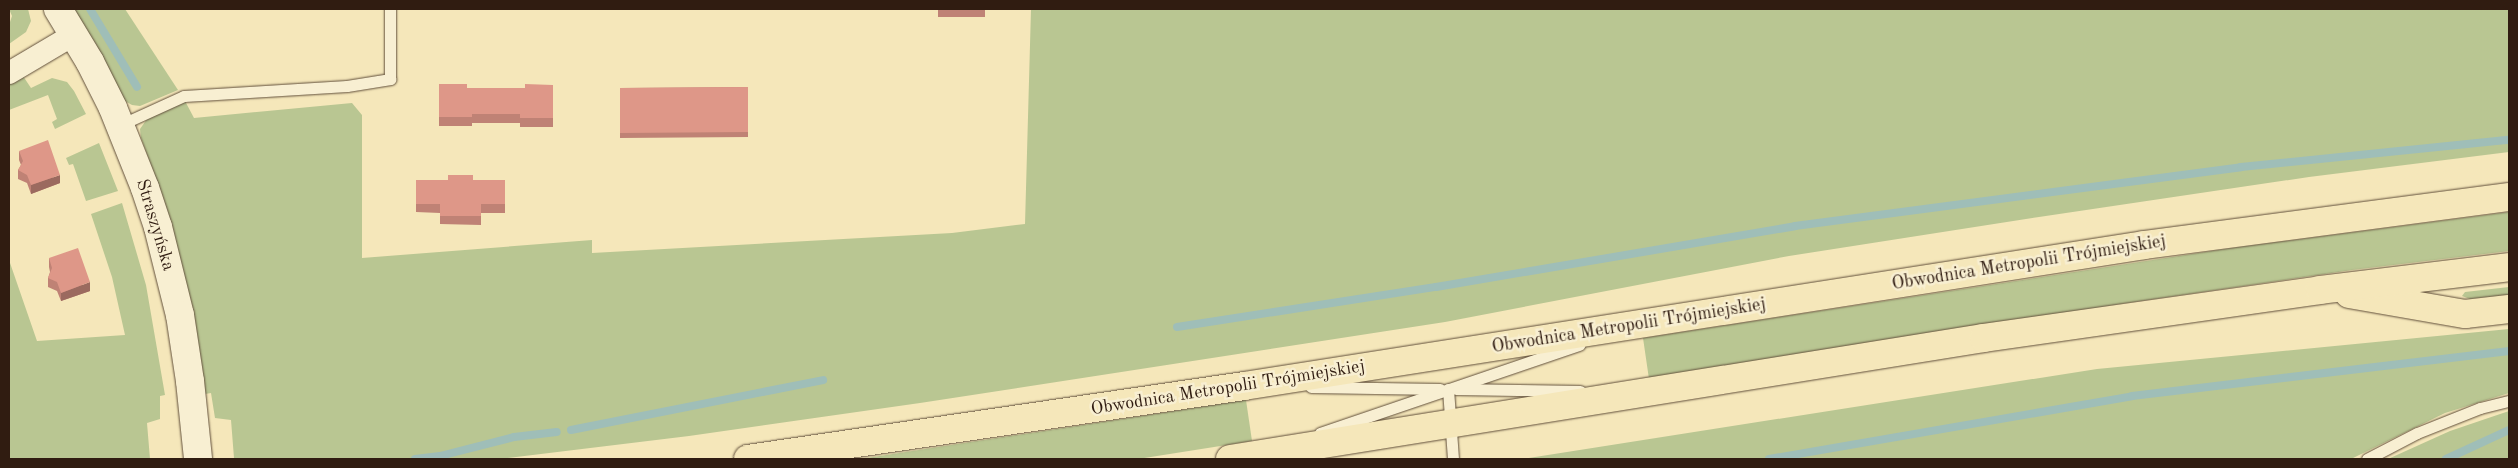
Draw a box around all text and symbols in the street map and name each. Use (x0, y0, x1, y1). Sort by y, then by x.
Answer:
street label: Straszyńska (131, 177, 179, 273)
street label: Obwodnica Metropolii Trójmiejskiej (1890, 231, 2168, 295)
street label: Obwodnica Metropolii Trójmiejskiej (1490, 294, 1768, 358)
street label: Obwodnica Metropolii Trójmiejskiej (1089, 356, 1367, 420)

